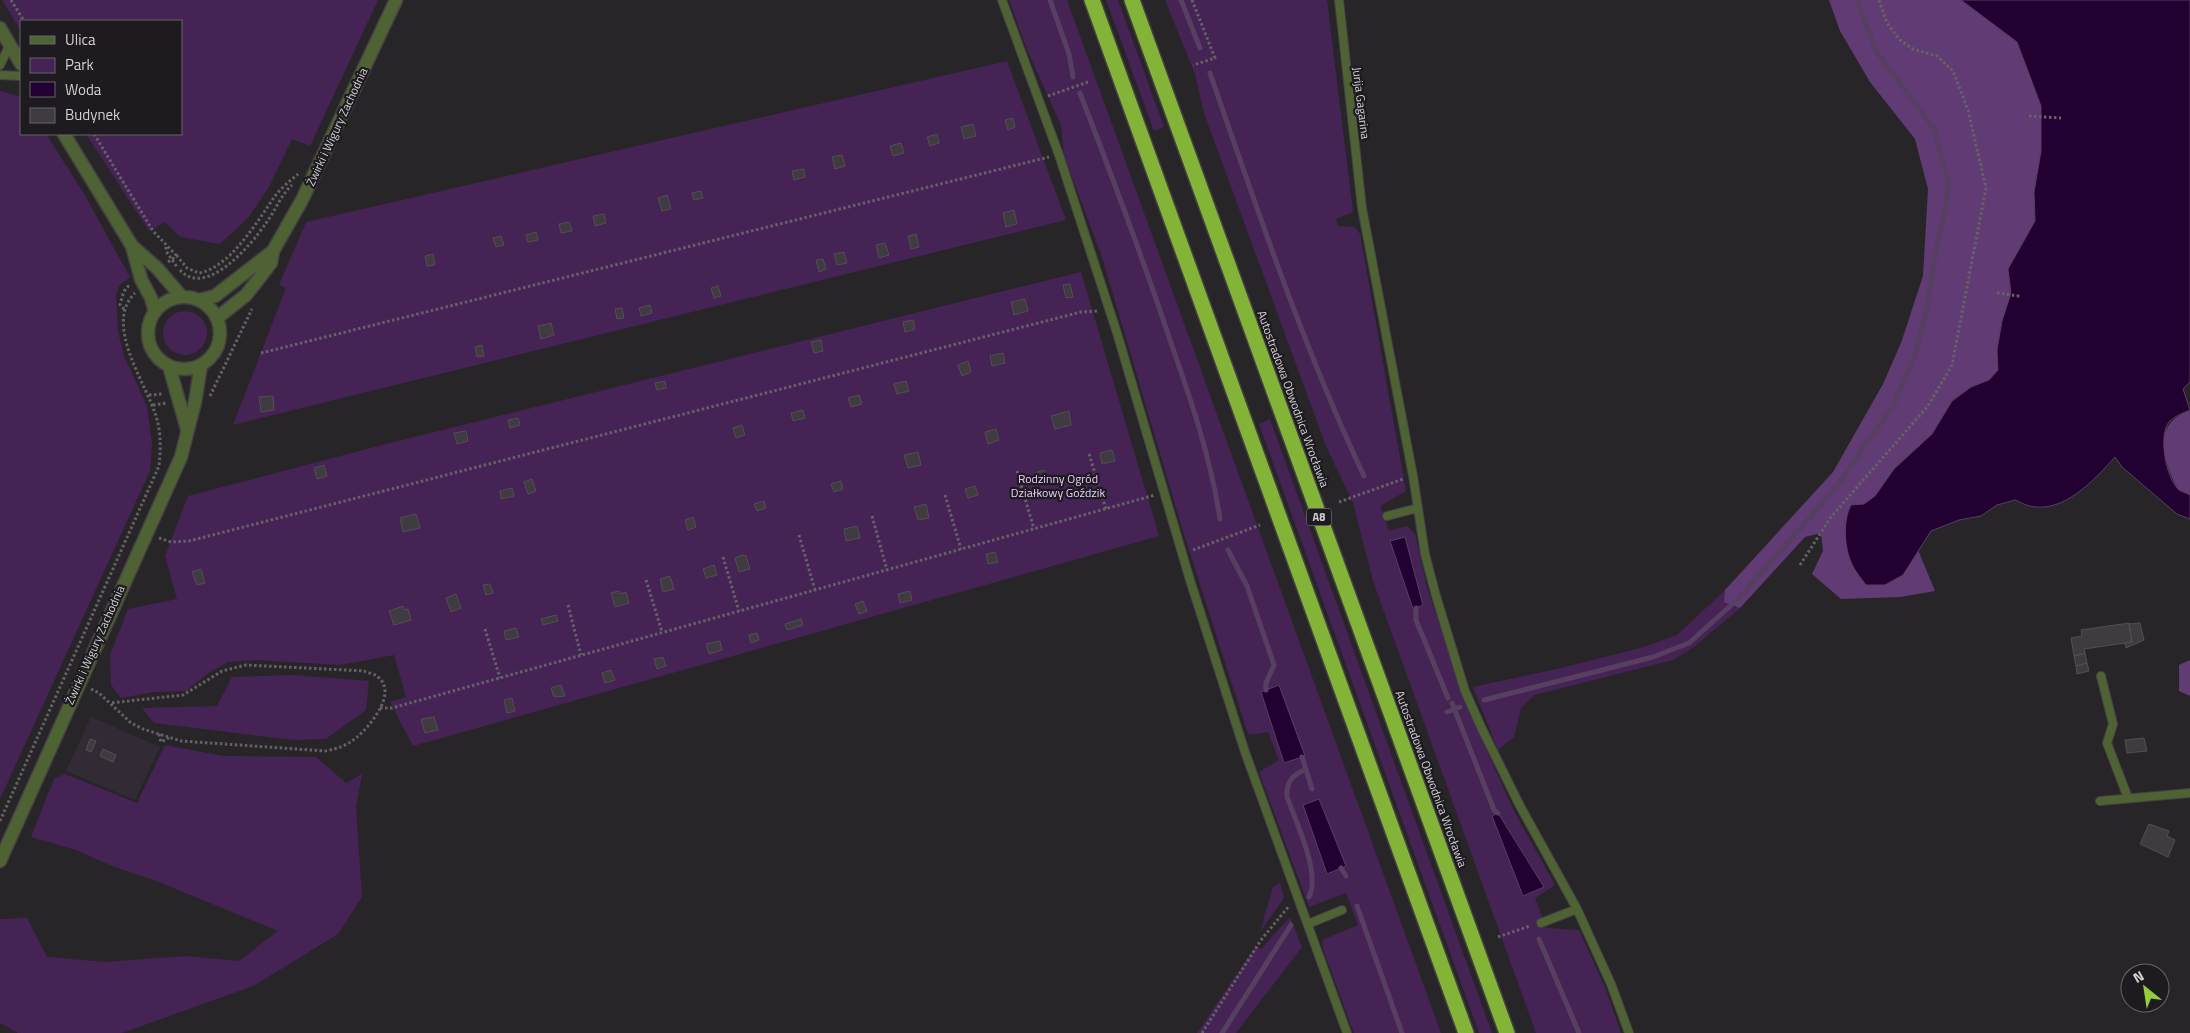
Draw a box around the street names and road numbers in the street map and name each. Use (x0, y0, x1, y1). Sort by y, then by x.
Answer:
street label: Żwirki i Wigury Zachodnia (301, 64, 372, 189)
street label: Jurija Gagarina (1348, 66, 1375, 140)
street label: Autostradowa Obwodnica Wrocławia (1253, 308, 1334, 490)
road number: A8 (1306, 508, 1332, 526)
street label: Żwirki i Wigury Zachodnia (60, 582, 129, 707)
street label: Autostradowa Obwodnica Wrocławia (1391, 688, 1472, 870)

